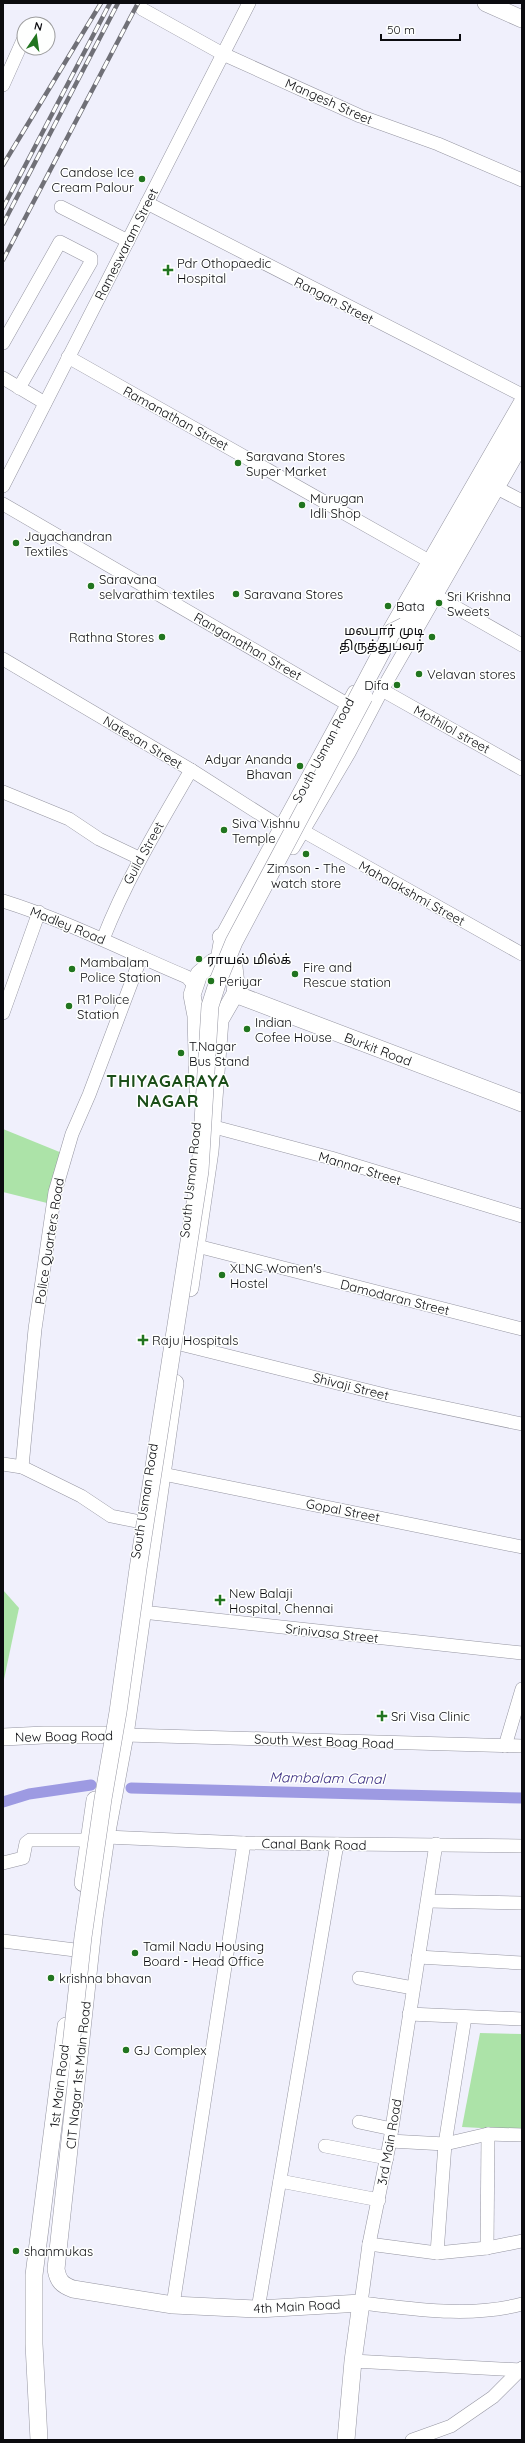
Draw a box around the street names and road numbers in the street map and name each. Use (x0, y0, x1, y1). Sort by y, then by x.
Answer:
street label: Mangesh Street (283, 75, 375, 127)
street label: Rameswaram Street (91, 185, 161, 303)
street label: Rangan Street (292, 273, 376, 327)
street label: Ramanathan Street (121, 382, 231, 454)
street label: Ranganathan Street (191, 609, 305, 683)
street label: South Usman Road (289, 695, 357, 805)
street label: Mothilol street (411, 701, 493, 757)
street label: Natesan Street (100, 712, 186, 772)
street label: Guild Street (119, 819, 167, 887)
street label: Mahalakshmi Street (356, 857, 468, 929)
street label: Madley Road (28, 903, 108, 947)
street label: Burkit Road (342, 1029, 414, 1069)
street label: South Usman Road (176, 1121, 204, 1239)
street label: Mannar Street (317, 1148, 403, 1188)
street label: Police Quarters Road (31, 1177, 67, 1305)
street label: Damodaran Street (339, 1276, 451, 1318)
street label: Shivaji Street (311, 1369, 391, 1403)
street label: South Usman Road (127, 1442, 161, 1560)
street label: Gopal Street (305, 1495, 381, 1525)
street label: Srinivasa Street (285, 1620, 379, 1646)
street label: New Boag Road (15, 1727, 113, 1745)
street label: South West Boag Road (254, 1731, 394, 1751)
street label: Canal Bank Road (261, 1835, 367, 1853)
street label: CIT Nagar 1st Main Road (62, 2000, 94, 2150)
street label: 1st Main Road (46, 2044, 72, 2128)
street label: 3rd Main Road (374, 2097, 404, 2187)
street label: 4th Main Road (253, 2296, 341, 2316)

